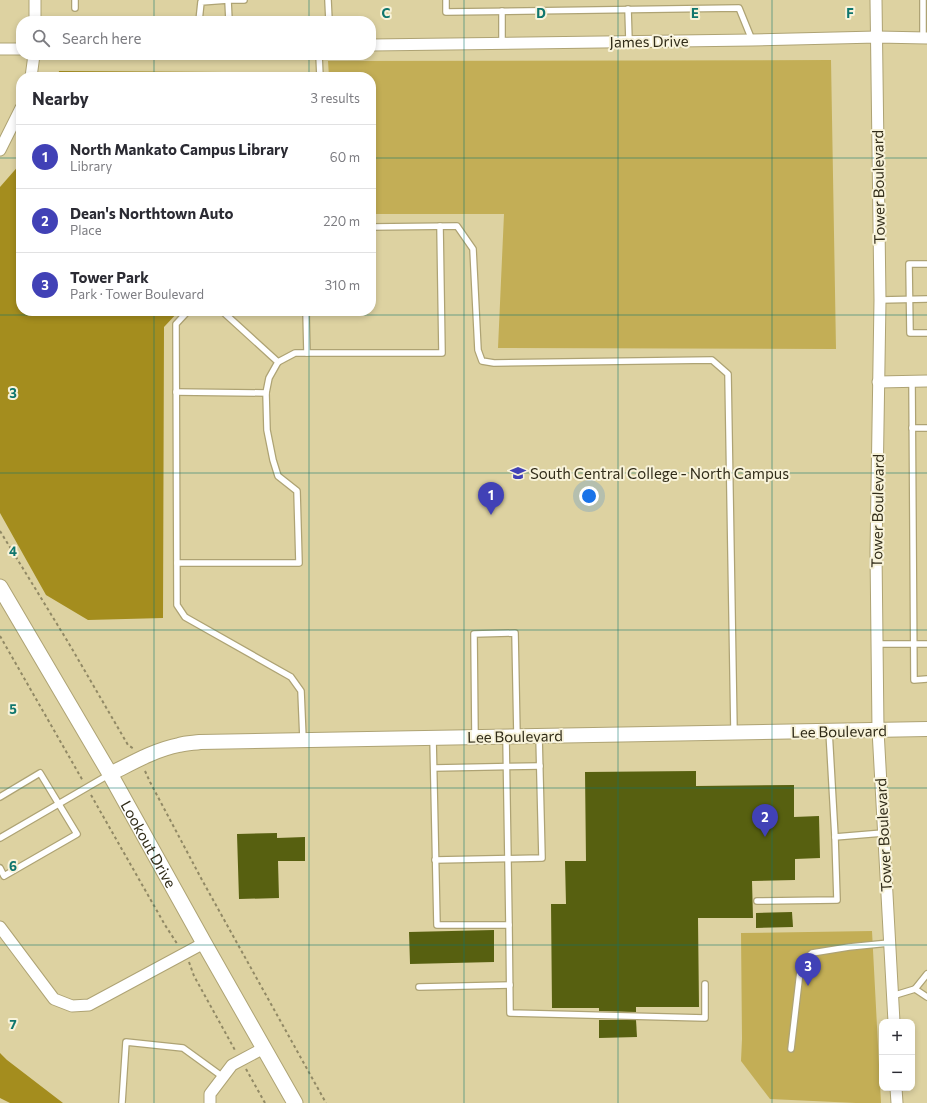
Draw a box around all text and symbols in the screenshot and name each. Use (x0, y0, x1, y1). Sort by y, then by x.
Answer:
text: C (382, 5, 391, 21)
text: D (536, 5, 546, 21)
text: E (691, 5, 699, 21)
text: F (846, 5, 854, 21)
search box (16, 16, 376, 60)
icon: search (30, 27, 52, 49)
text: Search here (62, 29, 141, 47)
street label: James Drive (609, 31, 689, 51)
text: Nearby (32, 88, 89, 109)
text: 3 results (311, 90, 360, 106)
street label: Tower Boulevard (868, 130, 888, 244)
text: North Mankato Campus Library (70, 140, 288, 158)
text: 1 (42, 149, 48, 165)
text: 60 m (330, 149, 360, 165)
text: Library (70, 158, 112, 174)
text: Dean's Northtown Auto (70, 204, 234, 222)
text: 2 (41, 213, 49, 229)
text: 220 m (323, 213, 360, 229)
text: Place (70, 222, 102, 238)
text: Tower Park (70, 268, 149, 286)
text: 3 (41, 277, 49, 293)
text: 310 m (325, 277, 360, 293)
text: Park · Tower Boulevard (70, 286, 204, 302)
text: 3 (9, 385, 17, 401)
street label: Tower Boulevard (867, 454, 887, 568)
school or university icon: South Central College - North Campus (509, 464, 527, 482)
place label: South Central College - North Campus (530, 464, 789, 482)
pin: 1 (478, 482, 504, 515)
your location (579, 486, 599, 506)
text: 4 (9, 543, 17, 559)
text: 5 (9, 701, 17, 717)
street label: Lee Boulevard (791, 721, 887, 741)
street label: Lee Boulevard (467, 726, 563, 746)
street label: Tower Boulevard (871, 778, 895, 892)
street label: Lookout Drive (117, 797, 180, 891)
pin: 2 (752, 804, 778, 837)
text: 6 (9, 858, 17, 874)
pin: 3 (795, 953, 821, 986)
text: 7 (9, 1016, 17, 1032)
map controls (879, 1019, 915, 1091)
button: + (879, 1019, 915, 1055)
button: − (879, 1055, 915, 1091)

